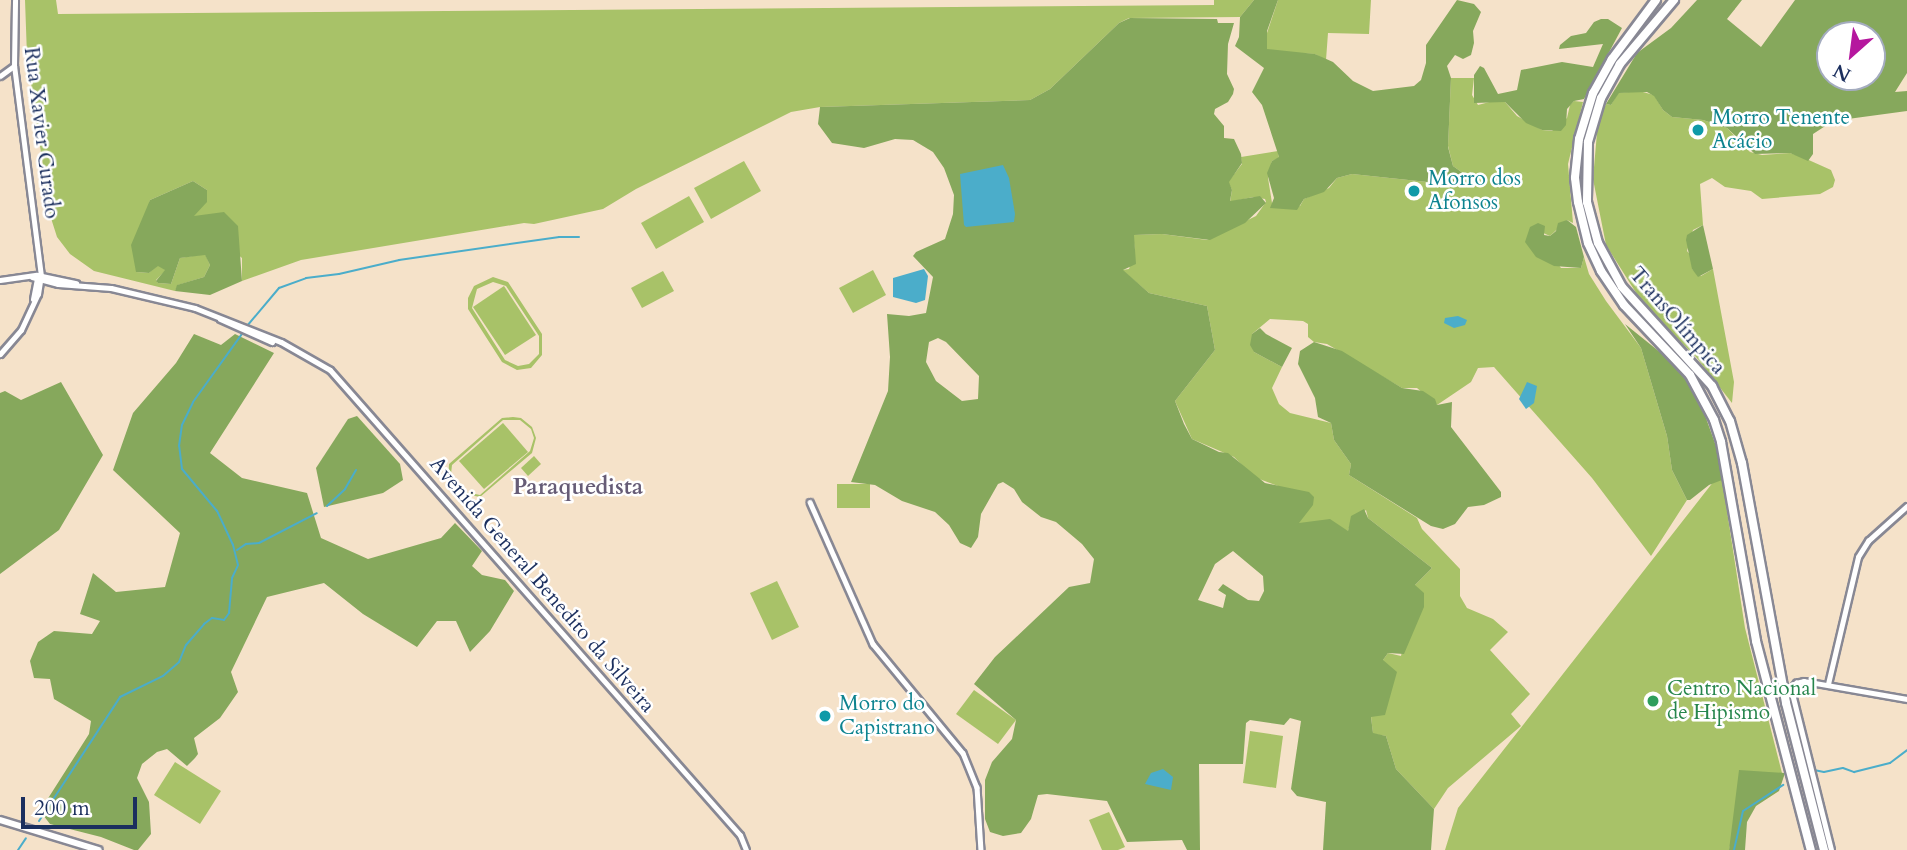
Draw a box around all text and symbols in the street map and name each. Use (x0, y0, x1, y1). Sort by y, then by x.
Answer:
north arrow (1816, 21, 1886, 91)
street label: Rua Xavier Curado (18, 46, 64, 220)
text: N (1829, 57, 1855, 88)
place label: Morro Tenente Acácio (1712, 105, 1850, 155)
marker: Morro Tenente Acácio (1690, 122, 1706, 138)
place label: Morro dos Afonsos (1428, 166, 1521, 216)
marker: Morro dos Afonsos (1406, 183, 1422, 199)
street label: TransOlímpica (1624, 262, 1730, 380)
street label: Avenida General Benedito da Silveira (424, 452, 660, 718)
district label: Paraquedista (513, 473, 643, 501)
place label: Centro Nacional de Hipismo (1667, 676, 1816, 726)
place label: Morro do Capistrano (839, 691, 935, 741)
marker: Centro Nacional de Hipismo (1645, 693, 1661, 709)
marker: Morro do Capistrano (817, 708, 833, 724)
scale bar (24, 784, 140, 828)
text: 200 m (34, 794, 90, 823)

